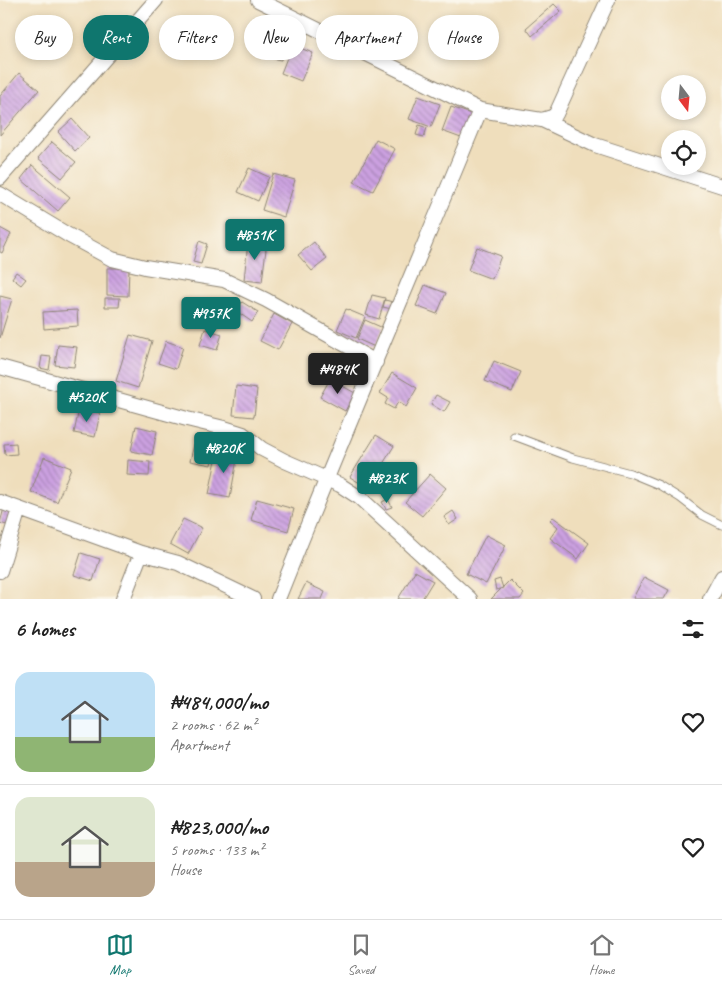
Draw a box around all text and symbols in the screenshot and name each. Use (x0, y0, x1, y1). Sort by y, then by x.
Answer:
chip: Buy (15, 15, 73, 60)
chip: Rent (83, 15, 149, 60)
chip: Filters (159, 15, 234, 60)
chip: New (244, 15, 306, 60)
chip: Apartment (316, 15, 418, 60)
chip: House (428, 15, 499, 60)
north arrow (661, 75, 706, 120)
map controls (661, 75, 706, 175)
button: locate (661, 130, 706, 175)
pin: ₦851K (220, 218, 290, 261)
text: ₦851K (236, 225, 274, 245)
pin: ₦957K (176, 296, 246, 339)
text: ₦957K (192, 303, 230, 323)
pin: ₦484K (303, 352, 373, 395)
text: ₦484K (319, 359, 357, 379)
pin: ₦520K (52, 380, 122, 423)
text: ₦520K (68, 387, 106, 407)
pin: ₦820K (189, 432, 259, 474)
text: ₦820K (205, 438, 243, 458)
pin: ₦823K (352, 462, 422, 504)
text: ₦823K (368, 468, 406, 488)
icon: filters (679, 615, 707, 643)
text: 6 homes (15, 616, 75, 642)
text: ₦484,000/mo (170, 689, 268, 715)
icon: home (55, 692, 115, 752)
icon: heart (679, 708, 707, 736)
text: 2 rooms · 62 m² (170, 715, 256, 735)
text: Apartment (170, 735, 229, 755)
text: ₦823,000/mo (170, 814, 268, 840)
icon: home (55, 817, 115, 877)
icon: heart (679, 833, 707, 861)
text: 5 rooms · 133 m² (170, 840, 264, 860)
text: House (170, 860, 201, 880)
tab: Map (106, 931, 134, 978)
tab: Saved (347, 931, 375, 978)
tab: Home (588, 931, 616, 978)

